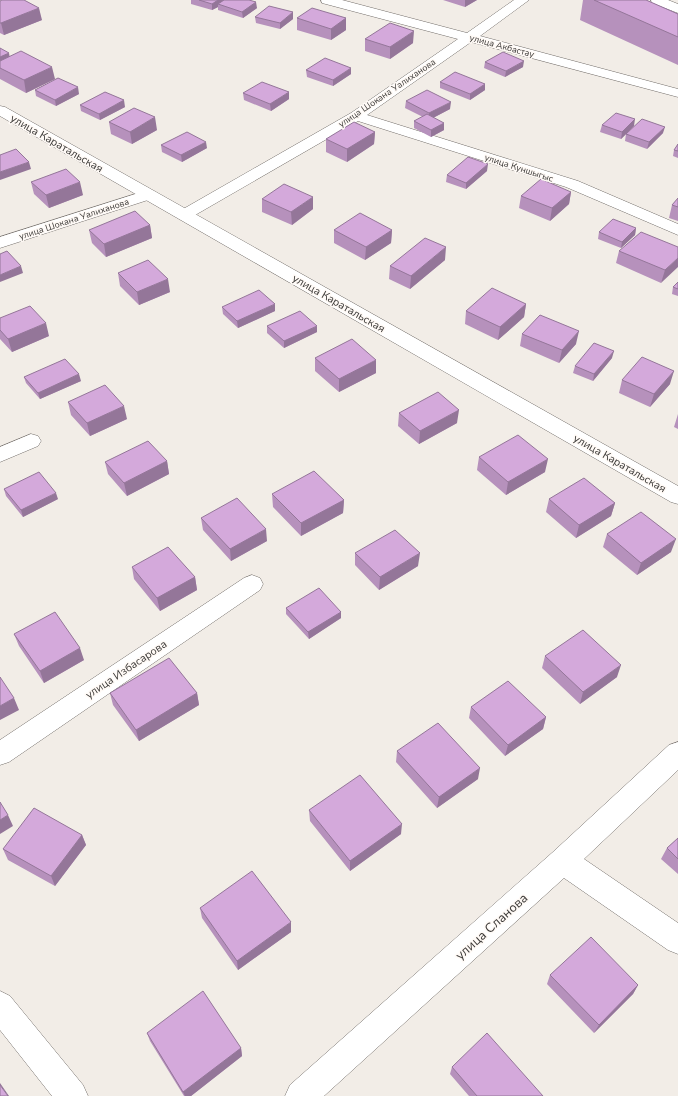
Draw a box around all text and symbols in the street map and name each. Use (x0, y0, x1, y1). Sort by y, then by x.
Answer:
street label: улица Акбастау (468, 32, 536, 60)
street label: улица Шокана Уалиханова (336, 56, 438, 130)
street label: улица Каратальская (8, 111, 106, 176)
street label: улица Куншыгыс (483, 151, 556, 185)
street label: улица Шокана Уалиханова (18, 196, 131, 242)
street label: улица Каратальская (290, 271, 388, 336)
street label: улица Каратальская (571, 431, 669, 496)
street label: улица Избасарова (83, 637, 170, 702)
street label: улица Сланова (451, 889, 532, 964)

